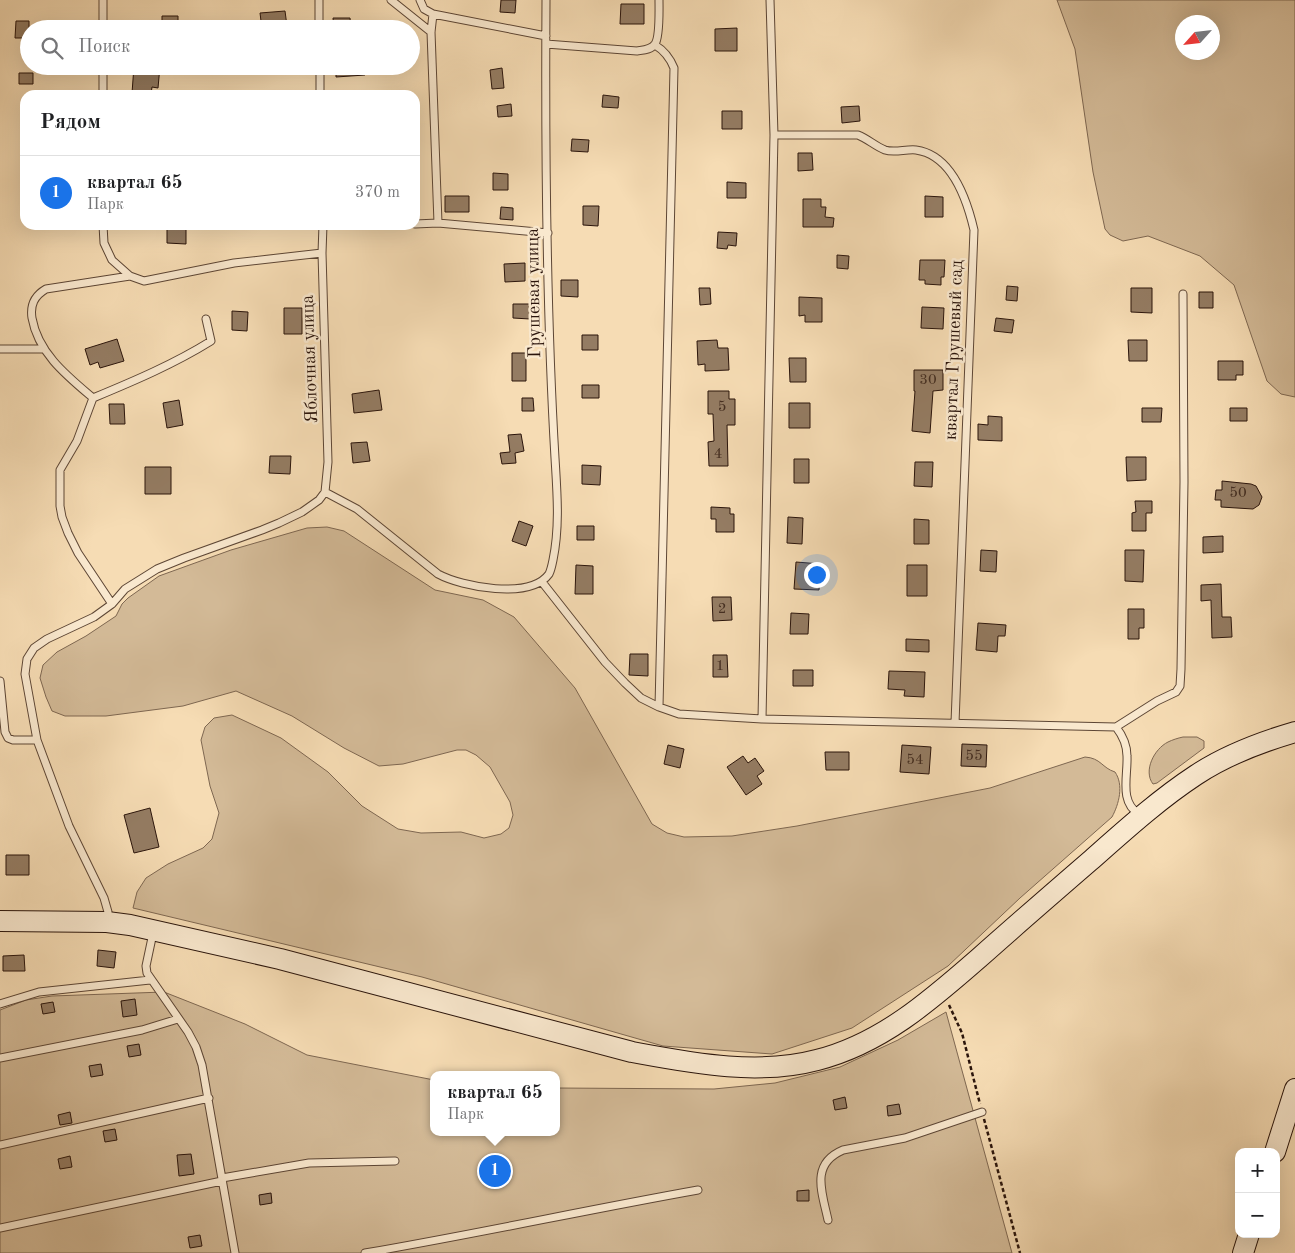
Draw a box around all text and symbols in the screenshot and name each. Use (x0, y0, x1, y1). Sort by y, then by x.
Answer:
north arrow (1175, 15, 1220, 60)
search box (20, 20, 420, 75)
icon: search (38, 34, 66, 62)
text: Поиск (78, 38, 130, 57)
text: Рядом (40, 112, 101, 133)
text: квартал 65 (87, 174, 183, 193)
text: 1 (51, 185, 61, 201)
text: 370 m (355, 185, 400, 201)
text: Парк (87, 197, 124, 213)
street label: Грушевая улица (524, 228, 544, 358)
street label: квартал Грушевый сад (942, 259, 966, 440)
street label: Яблочная улица (299, 294, 321, 424)
house number: 30 (919, 373, 937, 388)
house number: 5 (718, 400, 726, 415)
house number: 4 (714, 447, 722, 462)
house number: 50 (1229, 486, 1247, 501)
your location (804, 562, 830, 588)
house number: 2 (718, 602, 726, 617)
house number: 1 (716, 659, 724, 674)
house number: 55 (965, 749, 983, 764)
house number: 54 (906, 753, 924, 768)
popup (430, 1071, 560, 1136)
text: квартал 65 (447, 1084, 543, 1103)
text: Парк (447, 1107, 484, 1123)
map controls (1235, 1148, 1280, 1238)
button: + (1235, 1148, 1280, 1193)
pin: 1 (479, 1152, 511, 1190)
button: − (1235, 1193, 1280, 1238)

